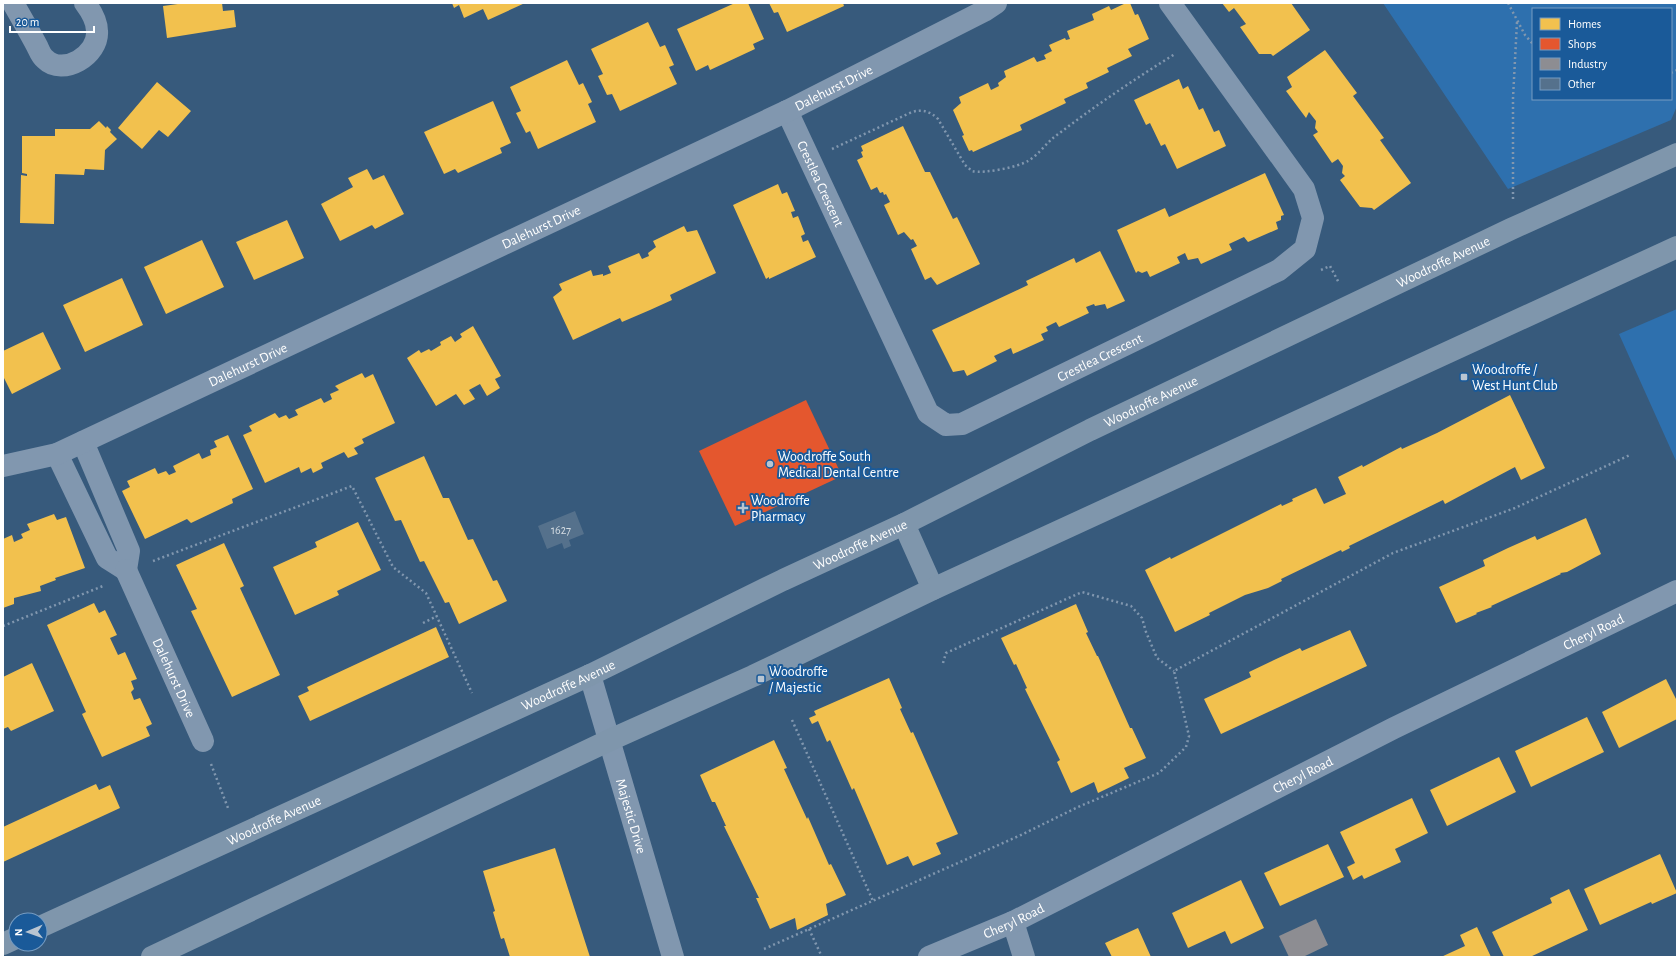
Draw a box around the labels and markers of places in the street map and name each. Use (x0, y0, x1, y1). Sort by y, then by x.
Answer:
place label: Woodroffe / West Hunt Club (1472, 363, 1558, 393)
marker: Woodroffe / West Hunt Club (1459, 372, 1469, 382)
place label: Woodroffe South Medical Dental Centre (778, 450, 899, 480)
marker: Woodroffe South Medical Dental Centre (765, 459, 775, 469)
place label: Woodroffe Pharmacy (751, 494, 810, 524)
marker: Woodroffe Pharmacy (738, 503, 748, 513)
place label: Woodroffe / Majestic (769, 665, 828, 695)
marker: Woodroffe / Majestic (756, 674, 766, 684)

